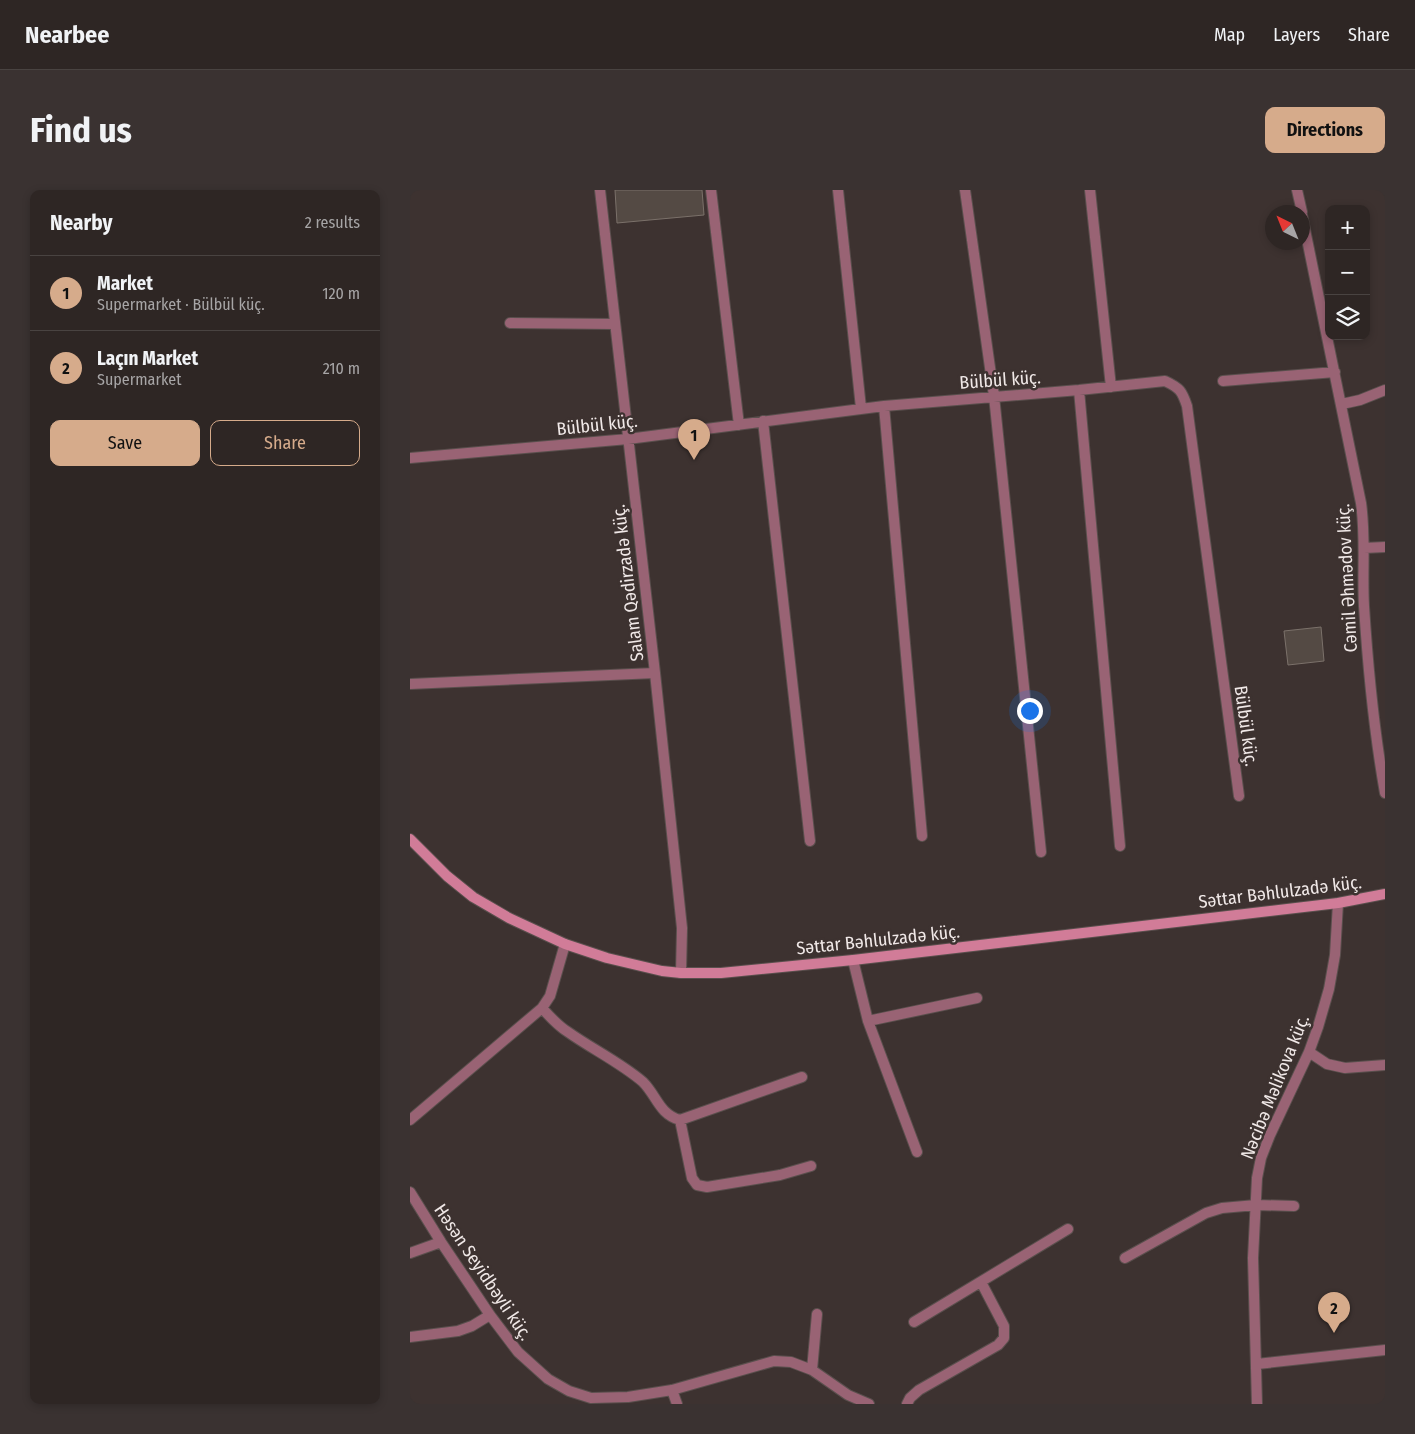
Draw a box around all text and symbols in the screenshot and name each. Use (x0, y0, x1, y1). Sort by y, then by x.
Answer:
text: Nearbee (25, 21, 109, 49)
text: Map (1214, 24, 1245, 46)
text: Layers (1273, 24, 1320, 46)
text: Share (1348, 24, 1390, 46)
button: Directions (1265, 107, 1385, 153)
text: Find us (30, 109, 132, 151)
north arrow (1265, 205, 1310, 250)
map controls (1325, 205, 1370, 340)
button: + (1325, 205, 1370, 250)
text: Nearby (50, 210, 112, 236)
text: 2 results (305, 213, 360, 232)
button: − (1325, 250, 1370, 295)
text: Market (97, 272, 153, 295)
text: 1 (63, 284, 69, 303)
text: 120 m (322, 284, 360, 303)
text: Supermarket · Bülbül küç. (97, 295, 265, 314)
button: layers (1325, 295, 1370, 340)
text: Laçın Market (97, 347, 198, 370)
text: 2 (62, 359, 70, 378)
text: 210 m (323, 359, 360, 378)
street label: Bülbül küç. (959, 366, 1042, 394)
text: Supermarket (97, 370, 181, 389)
street label: Bülbül küç. (555, 410, 639, 440)
pin: 1 (678, 419, 710, 460)
button: Save (50, 420, 200, 466)
button: Share (210, 420, 360, 466)
street label: Salam Qədirzadə küç. (607, 503, 649, 663)
street label: Cəmil Əhmədov küç. (1332, 503, 1362, 653)
street label: Bülbül küç. (1229, 684, 1263, 768)
your location (1017, 698, 1043, 724)
street label: Səttar Bəhlulzadə küç. (1197, 871, 1363, 913)
street label: Səttar Bəhlulzadə küç. (795, 920, 961, 960)
street label: Nəcibə Məlikova küç. (1236, 1011, 1314, 1162)
street label: Həsən Seyidbəyli küç. (429, 1200, 537, 1344)
pin: 2 (1318, 1292, 1350, 1333)

